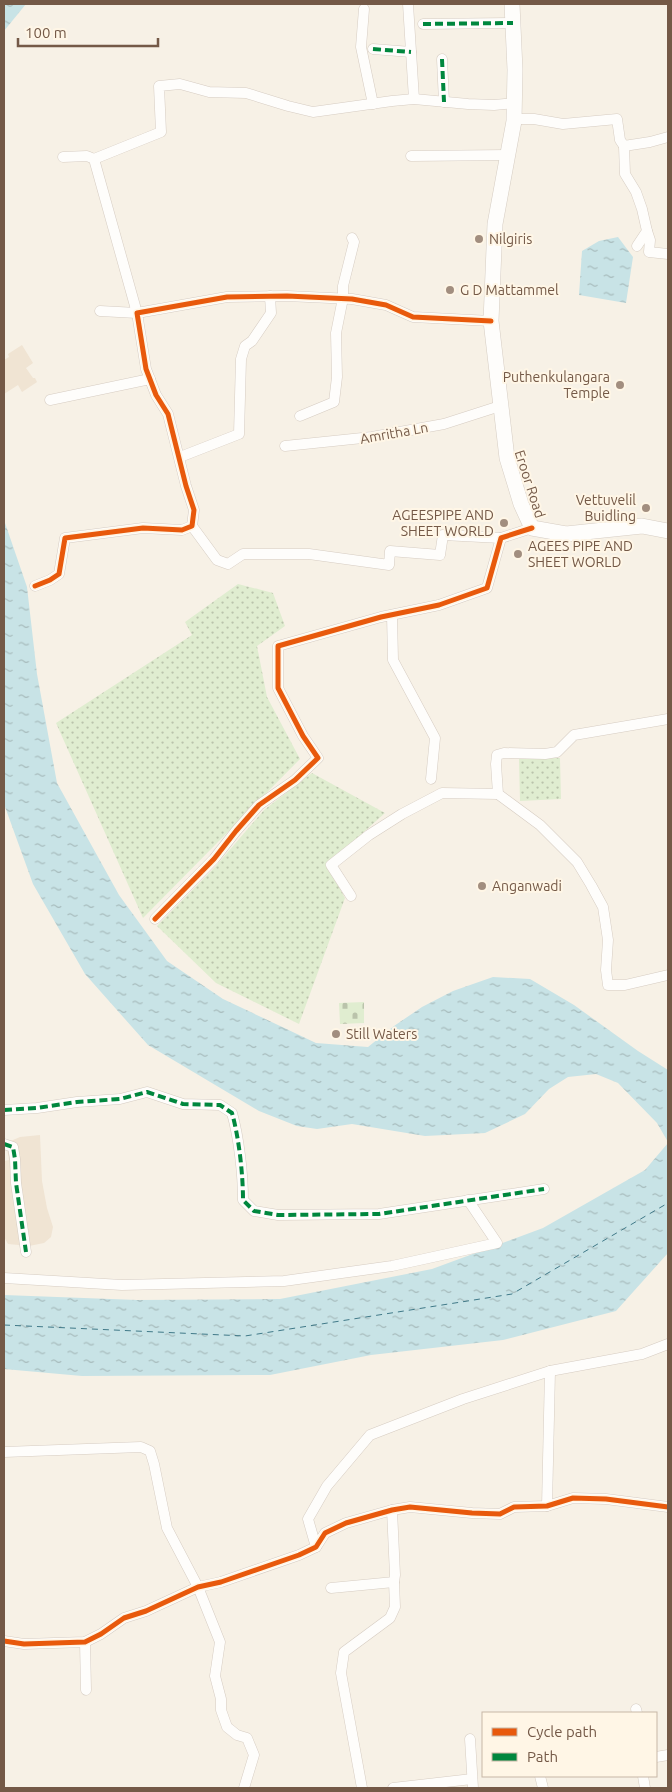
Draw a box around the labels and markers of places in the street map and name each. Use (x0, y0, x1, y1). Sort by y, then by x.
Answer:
place label: Nilgiris (489, 231, 532, 247)
marker: Nilgiris (473, 233, 485, 245)
place label: G D Mattammel (460, 282, 559, 298)
marker: G D Mattammel (444, 284, 456, 296)
place label: Puthenkulangara Temple (503, 369, 610, 401)
marker: Puthenkulangara Temple (614, 379, 626, 391)
place label: Vettuvelil Buidling (576, 492, 636, 524)
marker: Vettuvelil Buidling (640, 502, 652, 514)
place label: AGEESPIPE AND SHEET WORLD (392, 507, 494, 539)
marker: AGEESPIPE AND SHEET WORLD (498, 517, 510, 529)
place label: AGEES PIPE AND SHEET WORLD (528, 538, 633, 570)
marker: AGEES PIPE AND SHEET WORLD (512, 548, 524, 560)
place label: Anganwadi (492, 878, 562, 894)
marker: Anganwadi (476, 880, 488, 892)
place label: Still Waters (346, 1026, 417, 1042)
marker: Still Waters (330, 1028, 342, 1040)

